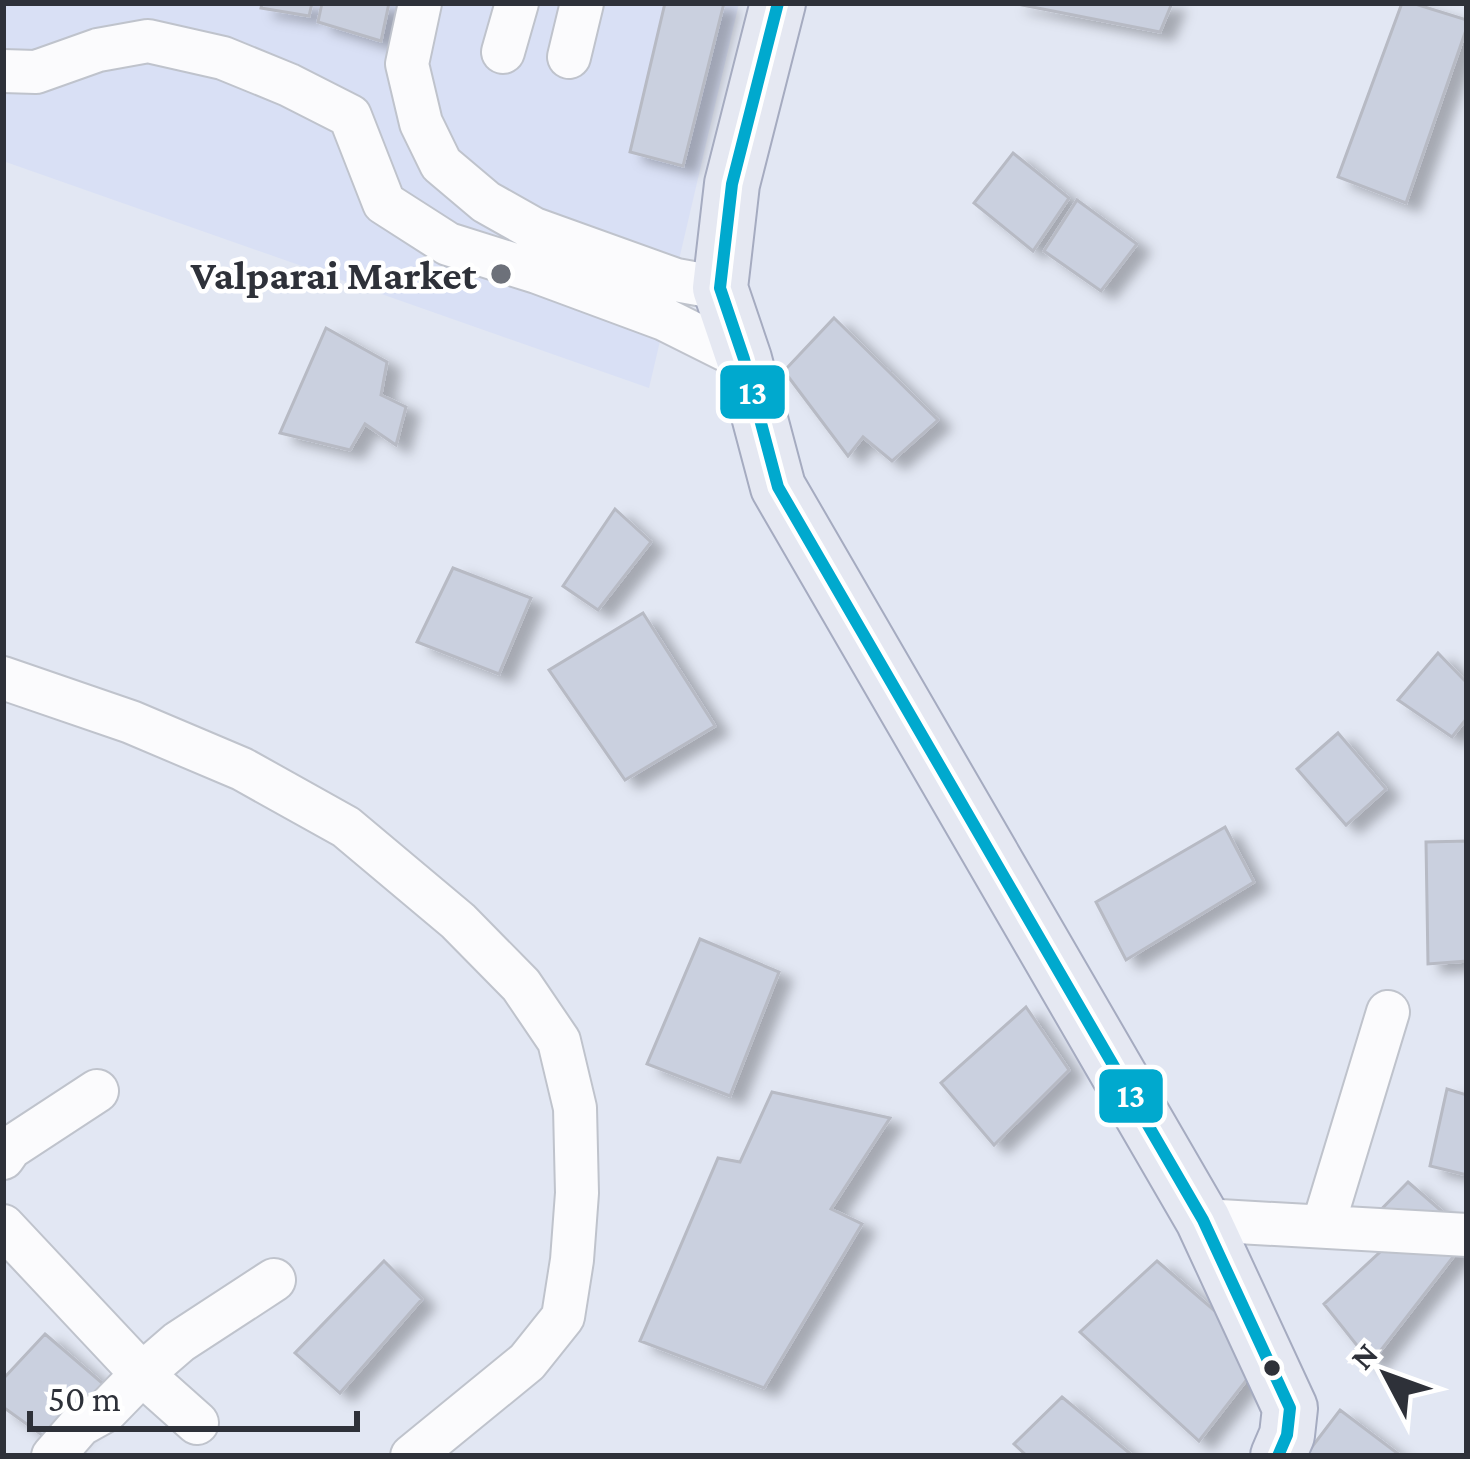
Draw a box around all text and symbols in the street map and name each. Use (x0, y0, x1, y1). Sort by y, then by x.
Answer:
place label: Valparai Market (190, 251, 478, 298)
marker: Valparai Market (488, 261, 514, 287)
line badge: 13 (718, 363, 787, 421)
text: 13 (739, 374, 767, 411)
line badge: 13 (1097, 1067, 1165, 1125)
text: 13 (1117, 1077, 1145, 1114)
north arrow (1326, 1315, 1446, 1435)
text: N (1342, 1335, 1385, 1376)
scale bar (30, 1357, 357, 1431)
unlabelled marker (1261, 1357, 1283, 1379)
text: 50 m (48, 1379, 121, 1419)

